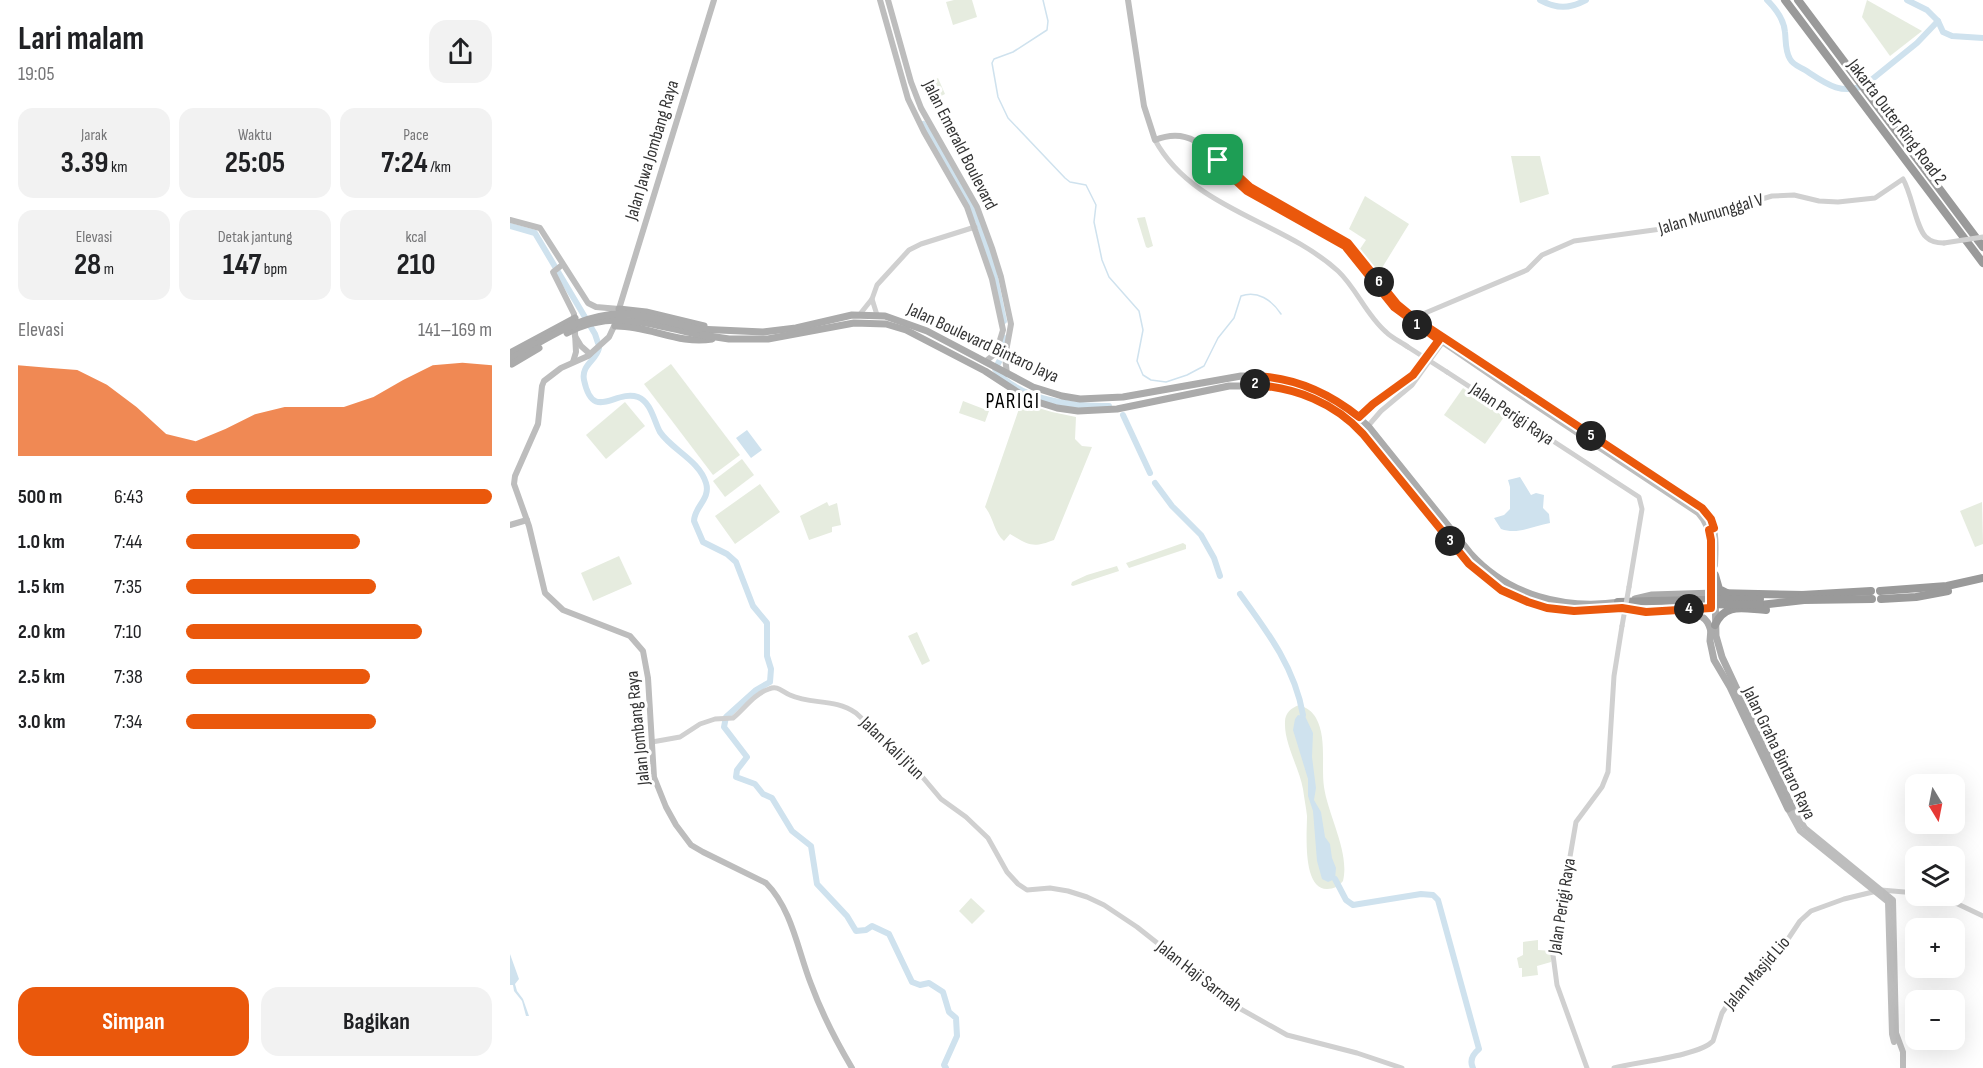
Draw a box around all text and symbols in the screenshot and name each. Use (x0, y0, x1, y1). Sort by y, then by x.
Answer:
text: Lari malam (18, 19, 144, 59)
button: share (429, 20, 492, 83)
street label: Jakarta Outer Ring Road 2 (1842, 54, 1951, 189)
text: 19:05 (18, 62, 55, 86)
street label: Jalan Emerald Boulevard (918, 76, 1002, 213)
street label: Jalan Jawa Jombang Raya (620, 78, 683, 223)
text: Jarak (81, 126, 107, 145)
text: Waktu (238, 126, 272, 145)
text: Pace (403, 126, 429, 145)
pin (1192, 134, 1243, 185)
icon: arrive (1201, 143, 1234, 176)
text: 3.39 (61, 145, 108, 181)
text: 25:05 (225, 145, 285, 181)
text: 7:24 (381, 145, 428, 181)
text: km (108, 158, 127, 177)
text: /km (428, 158, 451, 177)
street label: Jalan Mununggal V (1655, 189, 1766, 239)
text: Elevasi (76, 228, 112, 247)
text: Detak jantung (218, 228, 292, 247)
text: kcal (405, 228, 427, 247)
text: 28 (74, 247, 101, 283)
text: 147 (223, 247, 261, 283)
text: 210 (396, 247, 436, 283)
text: m (101, 260, 114, 279)
text: bpm (261, 260, 287, 279)
pin: 6 (1364, 267, 1394, 297)
text: 6 (1375, 272, 1383, 291)
street label: Jalan Boulevard Bintaro Jaya (903, 298, 1062, 387)
pin: 1 (1402, 310, 1432, 340)
text: 1 (1414, 315, 1420, 334)
text: Elevasi (18, 318, 64, 342)
text: 141–169 m (418, 318, 492, 342)
pin: 2 (1240, 369, 1270, 399)
text: 2 (1251, 374, 1259, 393)
street label: Jalan Perigi Raya (1465, 378, 1558, 450)
district label: PARIGI (985, 389, 1041, 414)
pin: 5 (1576, 421, 1606, 451)
text: 5 (1587, 426, 1595, 445)
text: 500 m (18, 485, 62, 509)
text: 6:43 (114, 485, 143, 509)
pin: 3 (1435, 526, 1465, 556)
text: 1.0 km (18, 530, 65, 554)
text: 7:44 (114, 530, 142, 554)
text: 3 (1446, 531, 1454, 550)
text: 1.5 km (18, 575, 64, 599)
text: 7:35 (114, 575, 142, 599)
pin: 4 (1674, 594, 1704, 624)
text: 4 (1685, 599, 1693, 618)
text: 2.0 km (18, 620, 65, 644)
text: 7:10 (114, 620, 142, 644)
text: 2.5 km (18, 665, 65, 689)
text: 7:38 (114, 665, 143, 689)
street label: Jalan Jombang Raya (622, 670, 655, 787)
street label: Jalan Graha Bintaro Raya (1737, 682, 1820, 823)
text: 3.0 km (18, 710, 65, 734)
text: 7:34 (114, 710, 142, 734)
street label: Jalan Kali Ji'un (855, 711, 929, 784)
north arrow (1905, 774, 1965, 834)
map controls (1905, 774, 1965, 1050)
button: layers (1905, 846, 1965, 906)
street label: Jalan Perigi Raya (1544, 857, 1580, 956)
button: + (1905, 918, 1965, 978)
street label: Jalan Masjid Lio (1719, 932, 1794, 1015)
street label: Jalan Haji Sarmah (1151, 935, 1246, 1016)
button: Simpan (18, 987, 249, 1056)
button: Bagikan (261, 987, 492, 1056)
button: − (1905, 990, 1965, 1050)

